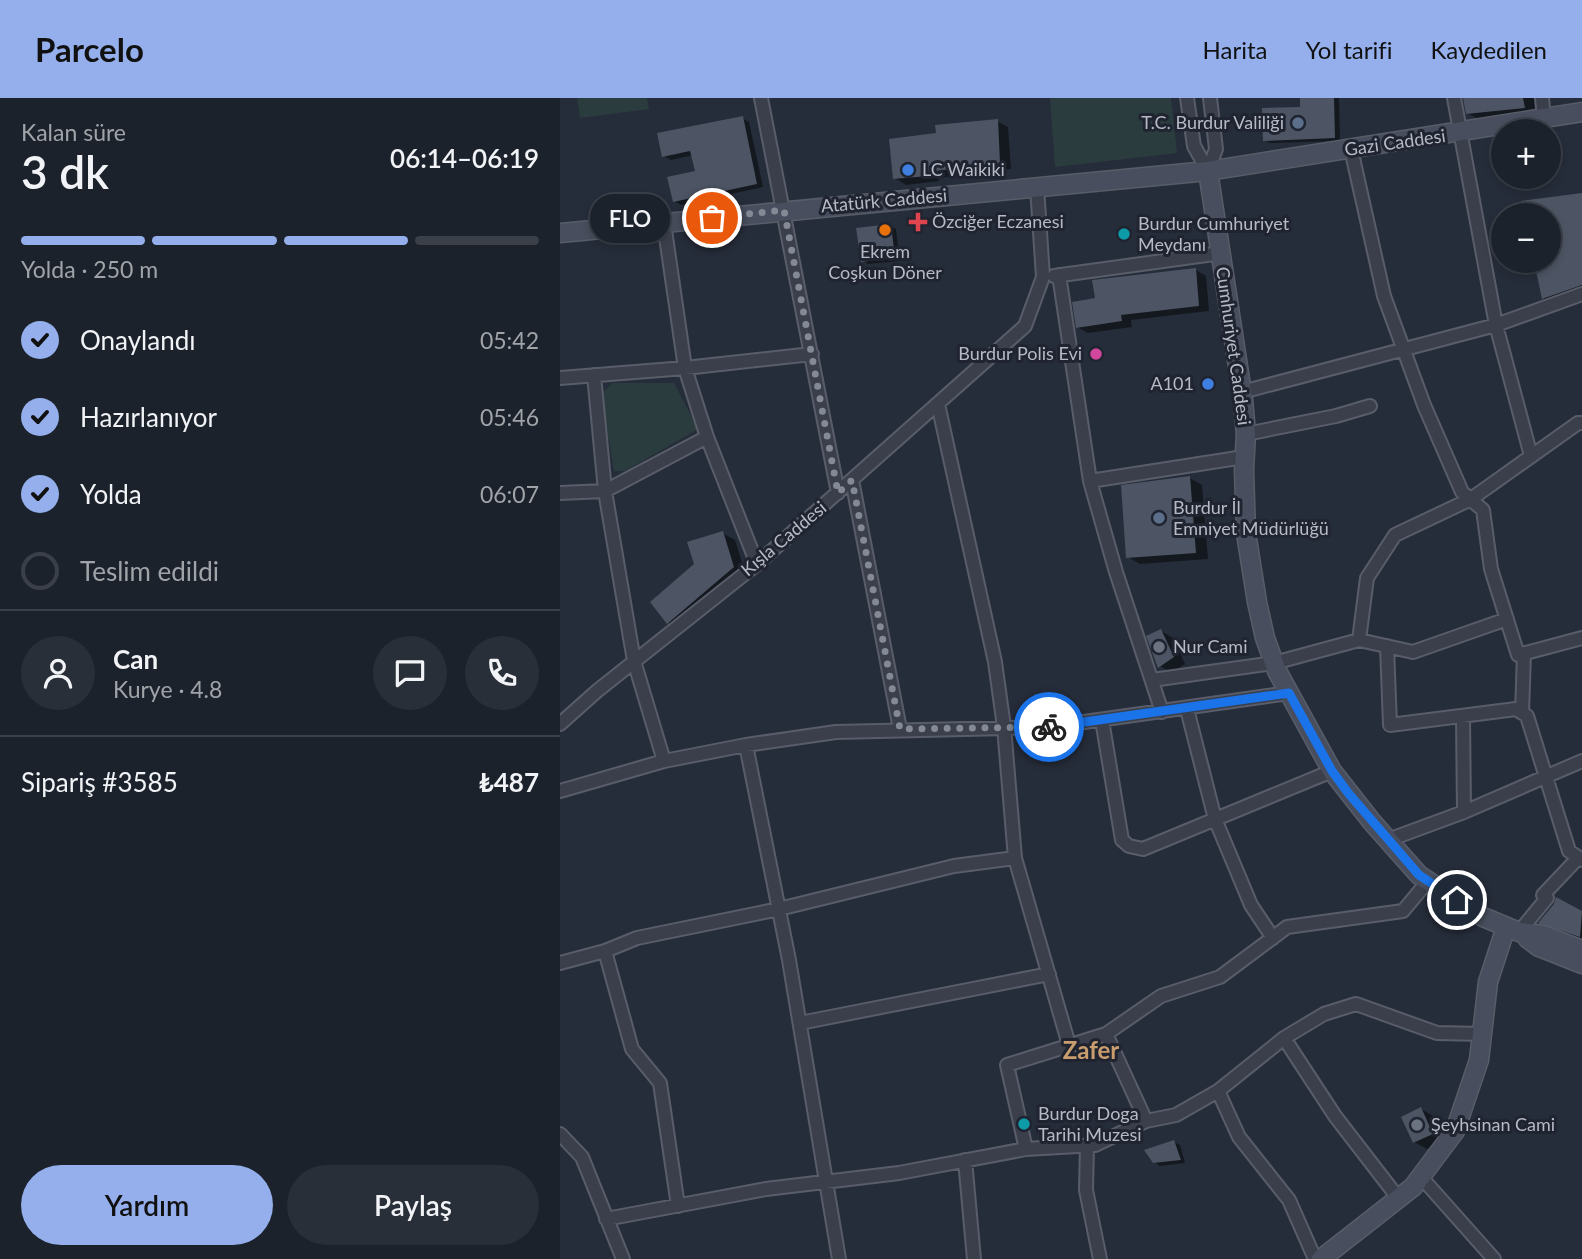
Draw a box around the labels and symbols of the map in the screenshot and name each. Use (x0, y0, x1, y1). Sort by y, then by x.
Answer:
place label: T.C. Burdur Valiliği (1141, 111, 1284, 133)
marker: T.C. Burdur Valiliği (1290, 115, 1306, 131)
street label: Gazi Caddesi (1343, 124, 1447, 160)
place label: LC Waikiki (922, 158, 1005, 180)
marker: LC Waikiki (900, 162, 916, 178)
street label: Atatürk Caddesi (820, 184, 948, 216)
pin (682, 188, 742, 248)
callout: FLO (590, 194, 670, 242)
place label: Özciğer Eczanesi (932, 210, 1064, 232)
place label: Burdur Cumhuriyet Meydanı (1138, 212, 1290, 255)
marker: Özciğer Eczanesi (910, 214, 926, 230)
marker: Ekrem Coşkun Döner (877, 222, 893, 238)
marker: Burdur Cumhuriyet Meydanı (1116, 226, 1132, 242)
place label: Ekrem Coşkun Döner (828, 240, 942, 283)
street label: Cumhuriyet Caddesi (1212, 265, 1256, 427)
place label: Burdur Polis Evi (958, 342, 1082, 364)
marker: Burdur Polis Evi (1088, 346, 1104, 362)
place label: A101 (1150, 372, 1194, 394)
marker: A101 (1200, 376, 1216, 392)
street label: Kışla Caddesi (736, 496, 830, 580)
place label: Burdur İl Emniyet Müdürlüğü (1173, 496, 1329, 539)
marker: Burdur İl Emniyet Müdürlüğü (1151, 510, 1167, 526)
place label: Nur Cami (1173, 635, 1248, 657)
marker: Nur Cami (1151, 639, 1167, 655)
courier (1014, 692, 1084, 762)
pin (1427, 870, 1487, 930)
district label: Zafer (1063, 1035, 1119, 1064)
place label: Burdur Doga Tarihi Muzesi (1038, 1102, 1142, 1145)
place label: Şeyhsinan Cami (1431, 1113, 1555, 1135)
marker: Burdur Doga Tarihi Muzesi (1016, 1116, 1032, 1132)
marker: Şeyhsinan Cami (1409, 1117, 1425, 1133)

